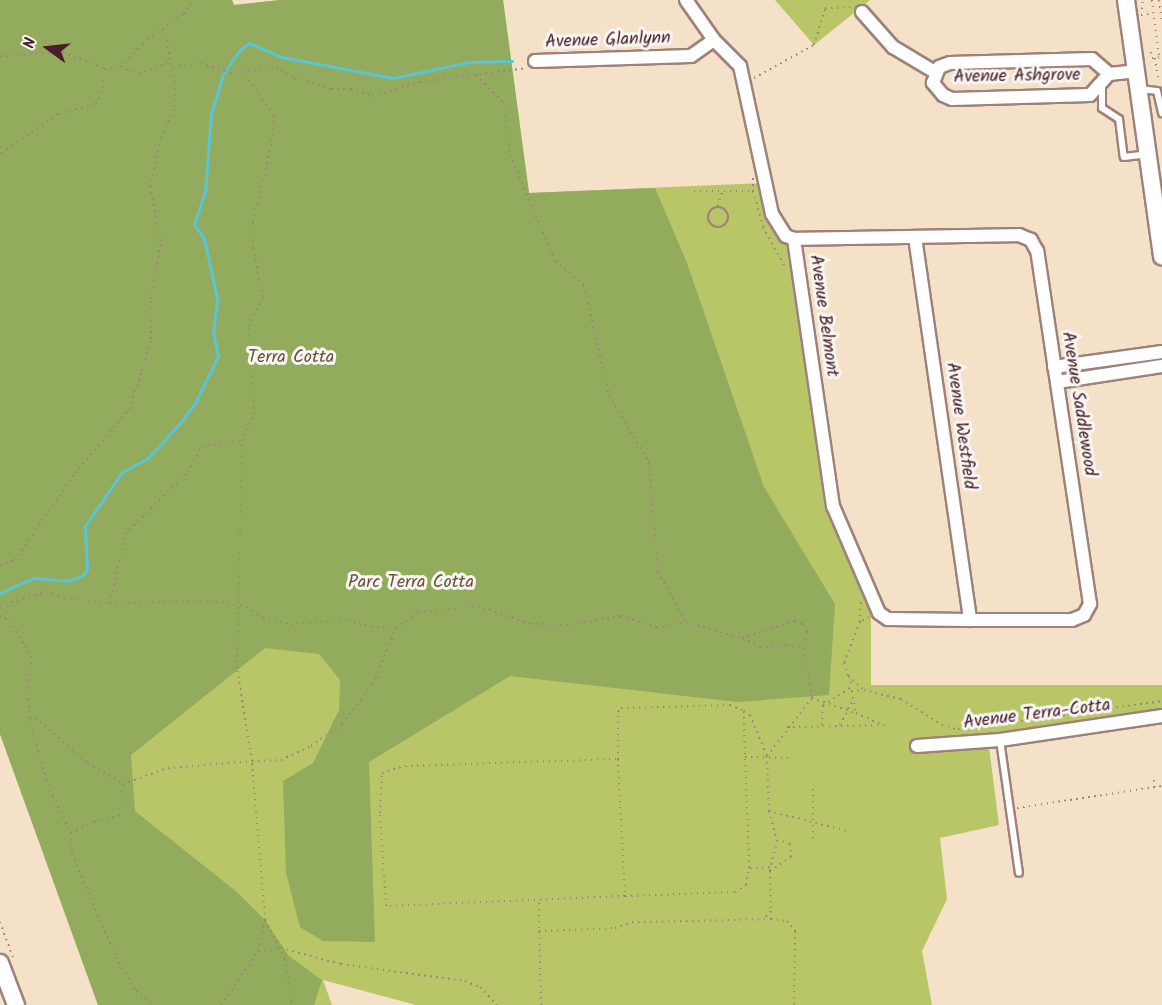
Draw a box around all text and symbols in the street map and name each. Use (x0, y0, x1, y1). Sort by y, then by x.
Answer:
north arrow (18, 18, 78, 78)
street label: Avenue Glanlynn (545, 28, 671, 54)
text: N (17, 35, 44, 51)
street label: Avenue Ashgrove (953, 65, 1081, 89)
street label: Avenue Belmont (804, 253, 842, 379)
street label: Avenue Saddlewood (1056, 330, 1100, 478)
park label: Terra Cotta (248, 347, 334, 369)
street label: Avenue Westfield (940, 361, 980, 491)
park label: Parc Terra Cotta (348, 572, 474, 594)
street label: Avenue Terra-Cotta (962, 695, 1112, 735)

